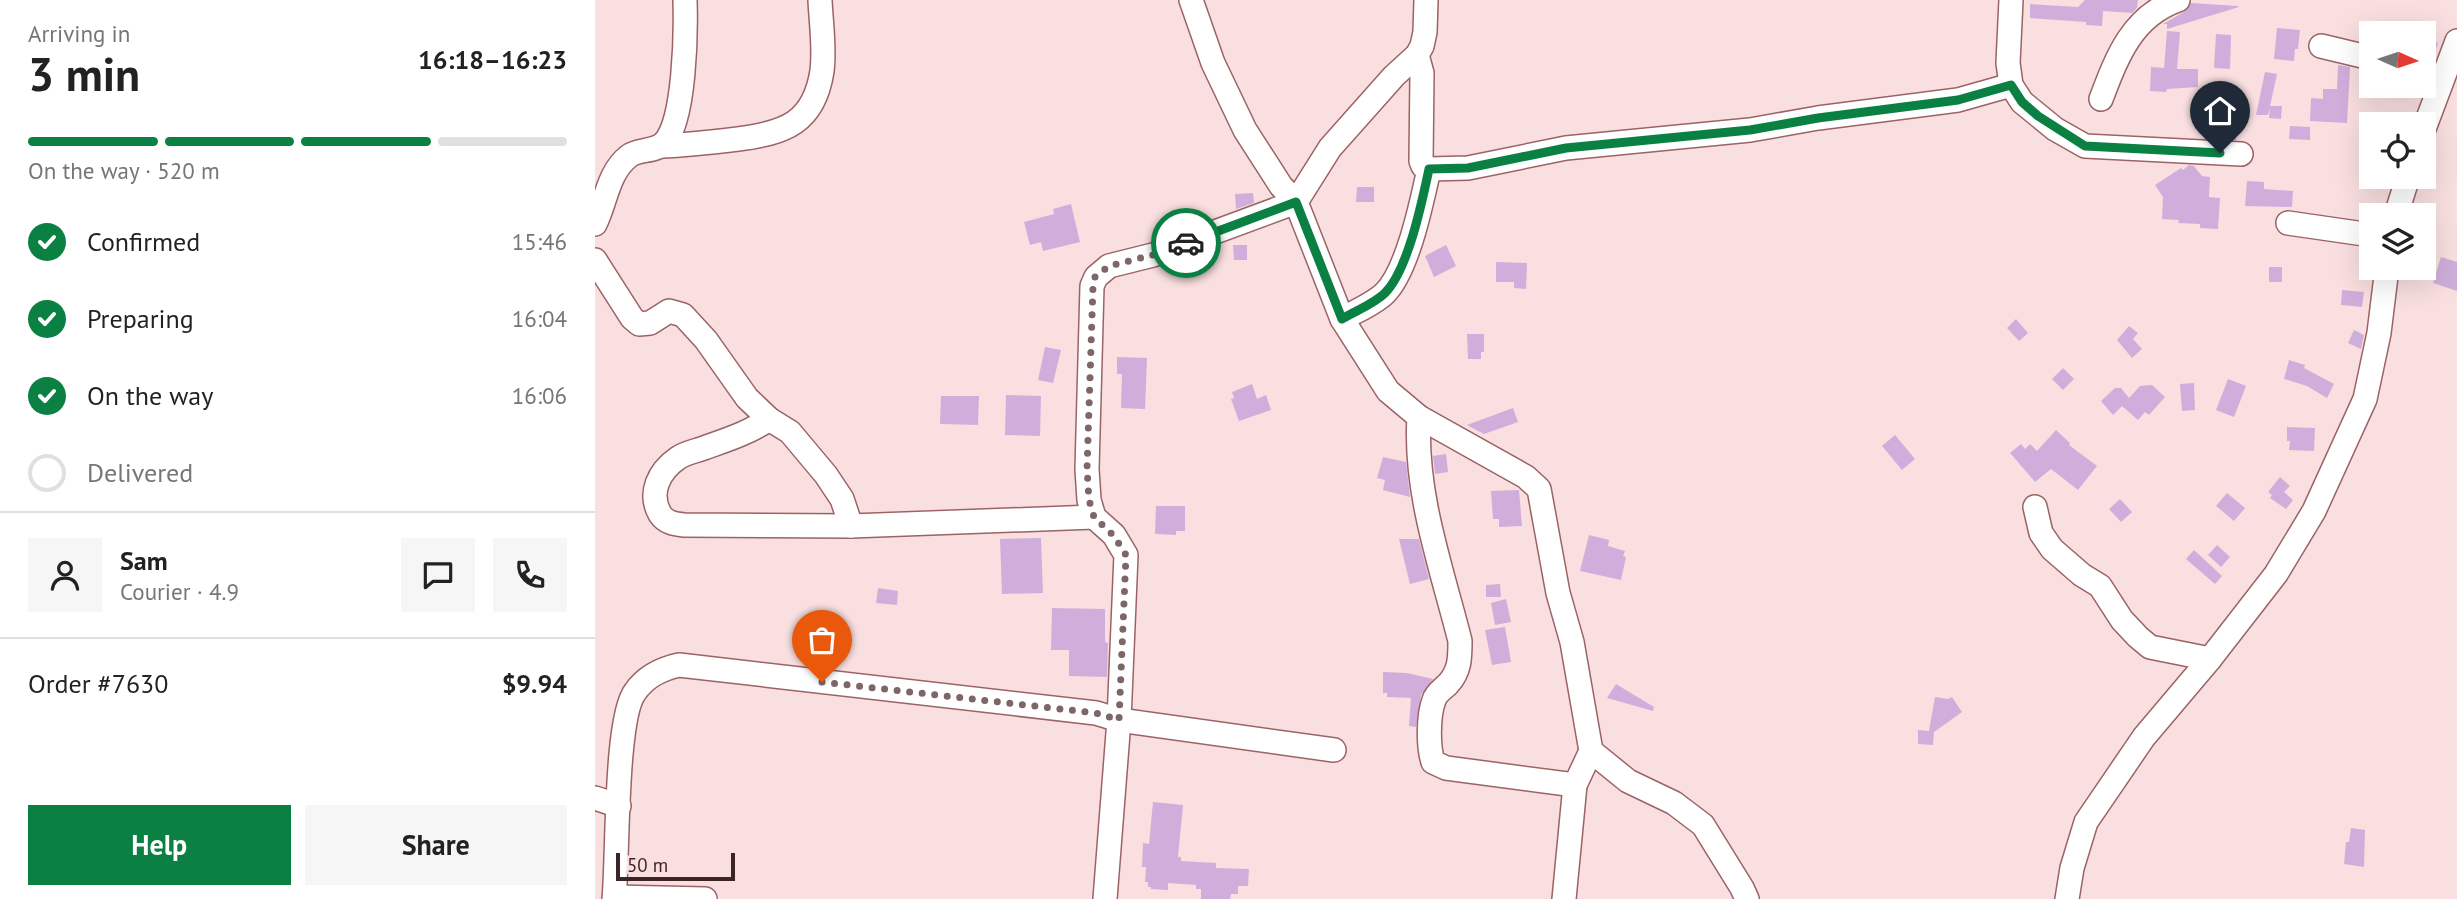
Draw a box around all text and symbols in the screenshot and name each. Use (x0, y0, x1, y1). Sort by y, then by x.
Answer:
text: Arriving in (28, 19, 130, 48)
north arrow (2359, 21, 2436, 98)
map controls (2359, 21, 2436, 280)
text: 16:18–16:23 (418, 43, 567, 76)
text: 3 min (28, 44, 140, 104)
pin (2190, 81, 2250, 153)
icon: home (2201, 92, 2239, 130)
button: locate (2359, 112, 2436, 189)
text: On the way · 520 m (28, 156, 220, 185)
button: layers (2359, 203, 2436, 280)
courier (1151, 208, 1221, 278)
icon: check (28, 223, 66, 261)
icon: car (1167, 224, 1205, 262)
text: Confirmed (87, 225, 200, 258)
text: 15:46 (512, 227, 567, 256)
icon: check (28, 300, 66, 338)
text: Preparing (87, 302, 194, 335)
text: 16:04 (512, 304, 567, 333)
icon: check (28, 377, 66, 415)
text: On the way (87, 379, 213, 412)
text: 16:06 (512, 381, 567, 410)
text: Delivered (87, 456, 193, 489)
button: person (28, 538, 102, 612)
button: chat (401, 538, 475, 612)
button: phone (493, 538, 567, 612)
text: Sam (120, 544, 168, 577)
text: Courier · 4.9 (120, 577, 239, 606)
pin (792, 610, 852, 682)
icon: bag (803, 621, 841, 659)
text: Order #7630 (28, 667, 168, 700)
text: $9.94 (502, 667, 567, 700)
button: Help (28, 805, 291, 885)
button: Share (305, 805, 567, 885)
scale bar (616, 850, 735, 882)
text: 50 m (627, 853, 668, 877)

